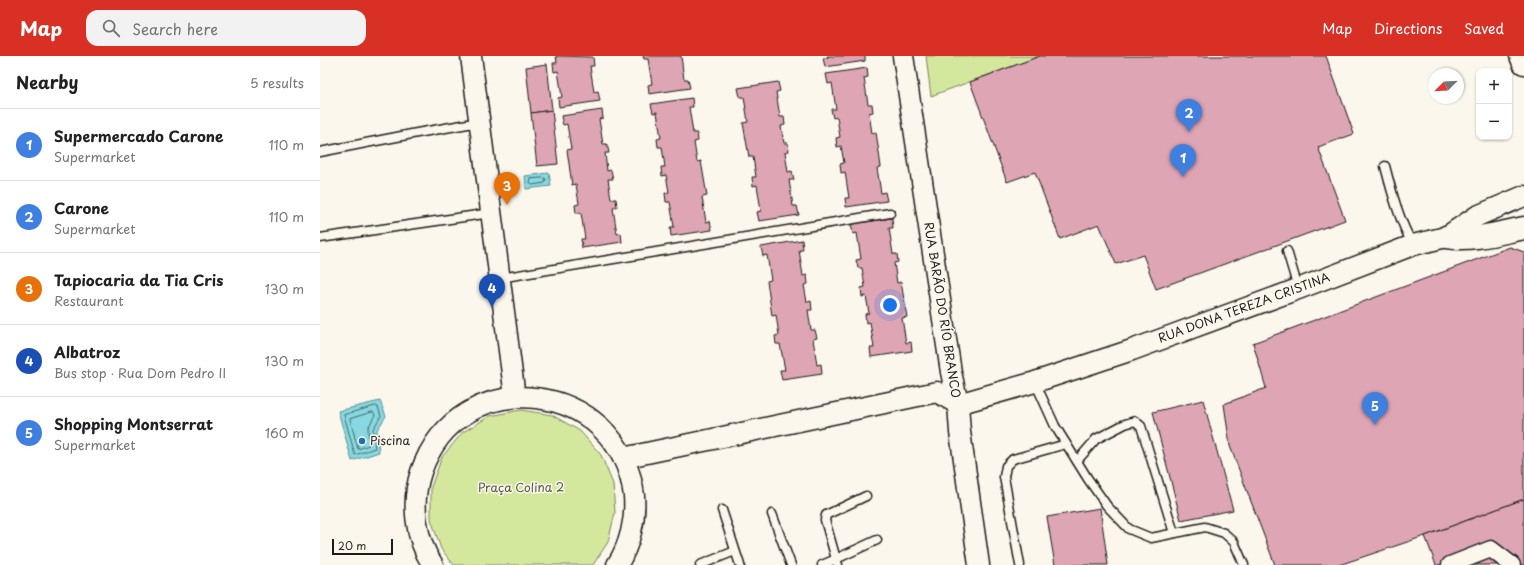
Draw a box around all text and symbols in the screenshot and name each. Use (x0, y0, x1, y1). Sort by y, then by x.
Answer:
search box (86, 10, 366, 46)
text: Map (20, 14, 62, 42)
icon: search (100, 17, 122, 39)
text: Search here (132, 17, 218, 40)
text: Map (1322, 18, 1352, 39)
text: Directions (1374, 18, 1442, 39)
text: Saved (1464, 18, 1504, 39)
north arrow (1428, 68, 1464, 104)
map controls (1476, 68, 1512, 140)
button: + (1476, 68, 1512, 104)
text: Nearby (16, 69, 78, 95)
text: 5 results (250, 73, 304, 92)
pin: 2 (1176, 99, 1202, 132)
button: − (1476, 104, 1512, 140)
text: Supermercado Carone (54, 124, 224, 147)
text: 1 (26, 135, 32, 154)
text: 110 m (269, 135, 304, 154)
pin: 1 (1170, 144, 1196, 177)
text: Supermarket (54, 147, 136, 166)
pin: 3 (494, 172, 520, 205)
text: Carone (54, 196, 109, 219)
text: 2 (24, 207, 34, 226)
text: 110 m (269, 207, 304, 226)
text: Supermarket (54, 219, 136, 238)
street label: RUA BARÃO DO RÍO BRANCO (920, 221, 966, 399)
text: Tapiocaria da Tia Cris (54, 268, 223, 291)
street label: RUA DONA TEREZA CRISTINA (1155, 268, 1332, 347)
pin: 4 (479, 274, 505, 307)
text: 3 (25, 279, 33, 298)
text: 130 m (265, 279, 304, 298)
text: Restaurant (54, 291, 124, 310)
your location (880, 295, 900, 315)
text: Albatroz (54, 340, 120, 363)
text: 4 (25, 351, 33, 370)
text: 130 m (265, 351, 304, 370)
text: Bus stop · Rua Dom Pedro II (54, 363, 226, 382)
pin: 5 (1362, 392, 1388, 425)
text: Shopping Montserrat (54, 412, 213, 435)
text: 5 (25, 423, 33, 442)
text: 160 m (265, 423, 304, 442)
place label: Piscina (370, 431, 410, 449)
text: Supermarket (54, 435, 136, 454)
marker: Piscina (357, 436, 367, 446)
park label: Praça Colina 2 (478, 478, 564, 496)
scale bar (332, 537, 393, 556)
text: 20 m (338, 537, 366, 554)

